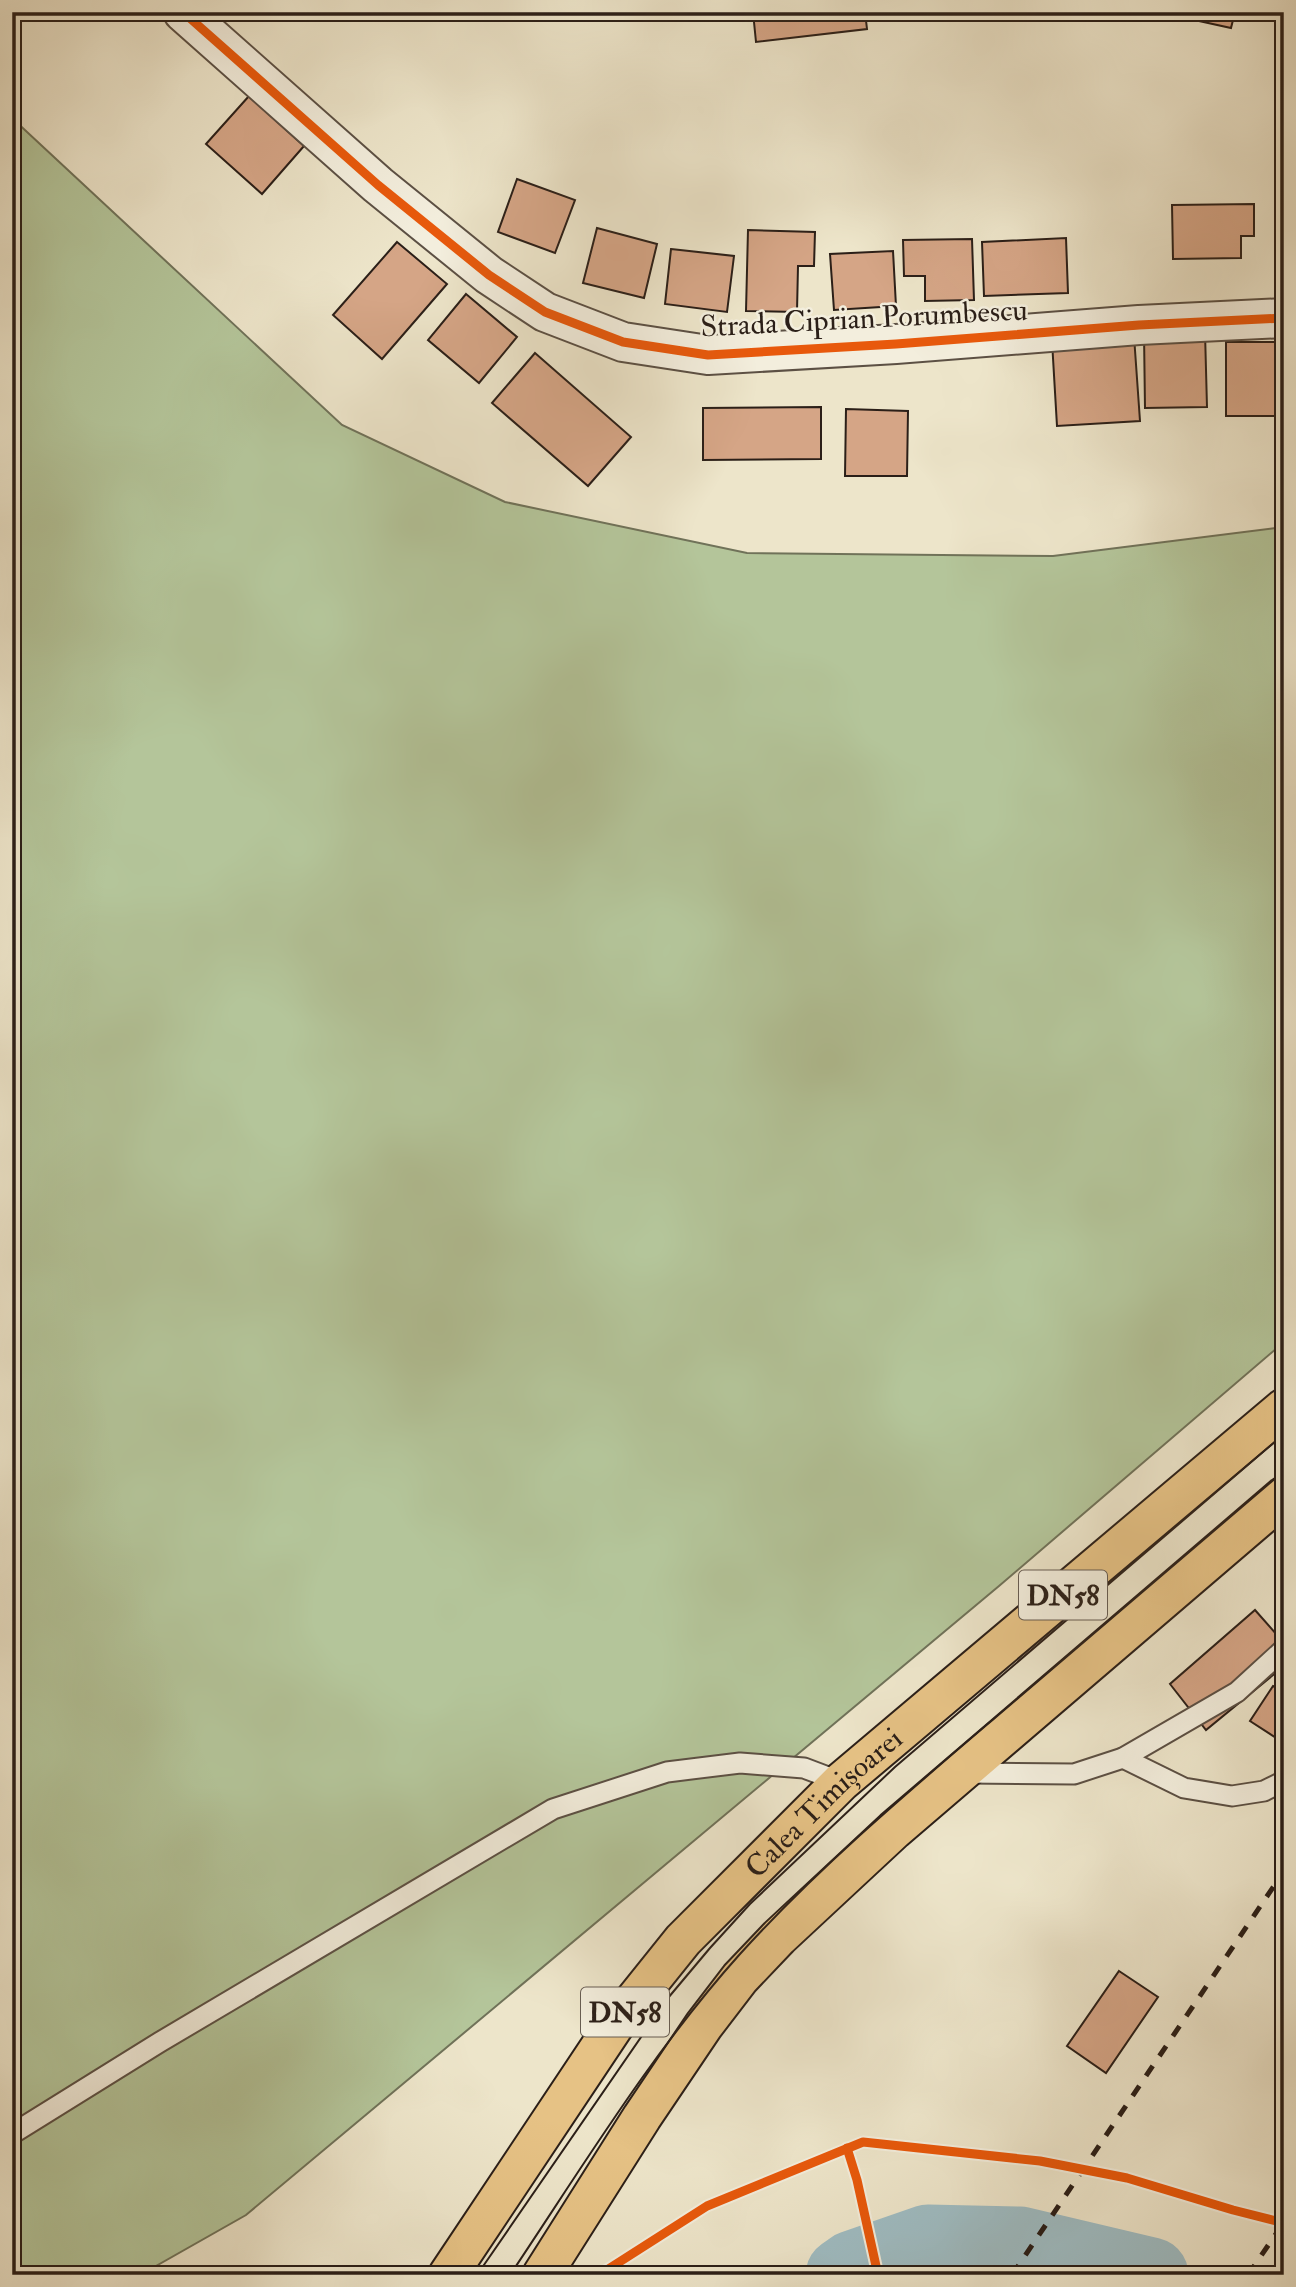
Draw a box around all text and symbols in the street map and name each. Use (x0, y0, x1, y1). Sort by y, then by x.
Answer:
street label: Strada Ciprian Porumbescu (700, 291, 1028, 346)
road number: DN58 (1019, 1570, 1107, 1620)
street label: Calea Timișoarei (737, 1720, 910, 1886)
road number: DN58 (581, 1988, 669, 2036)

